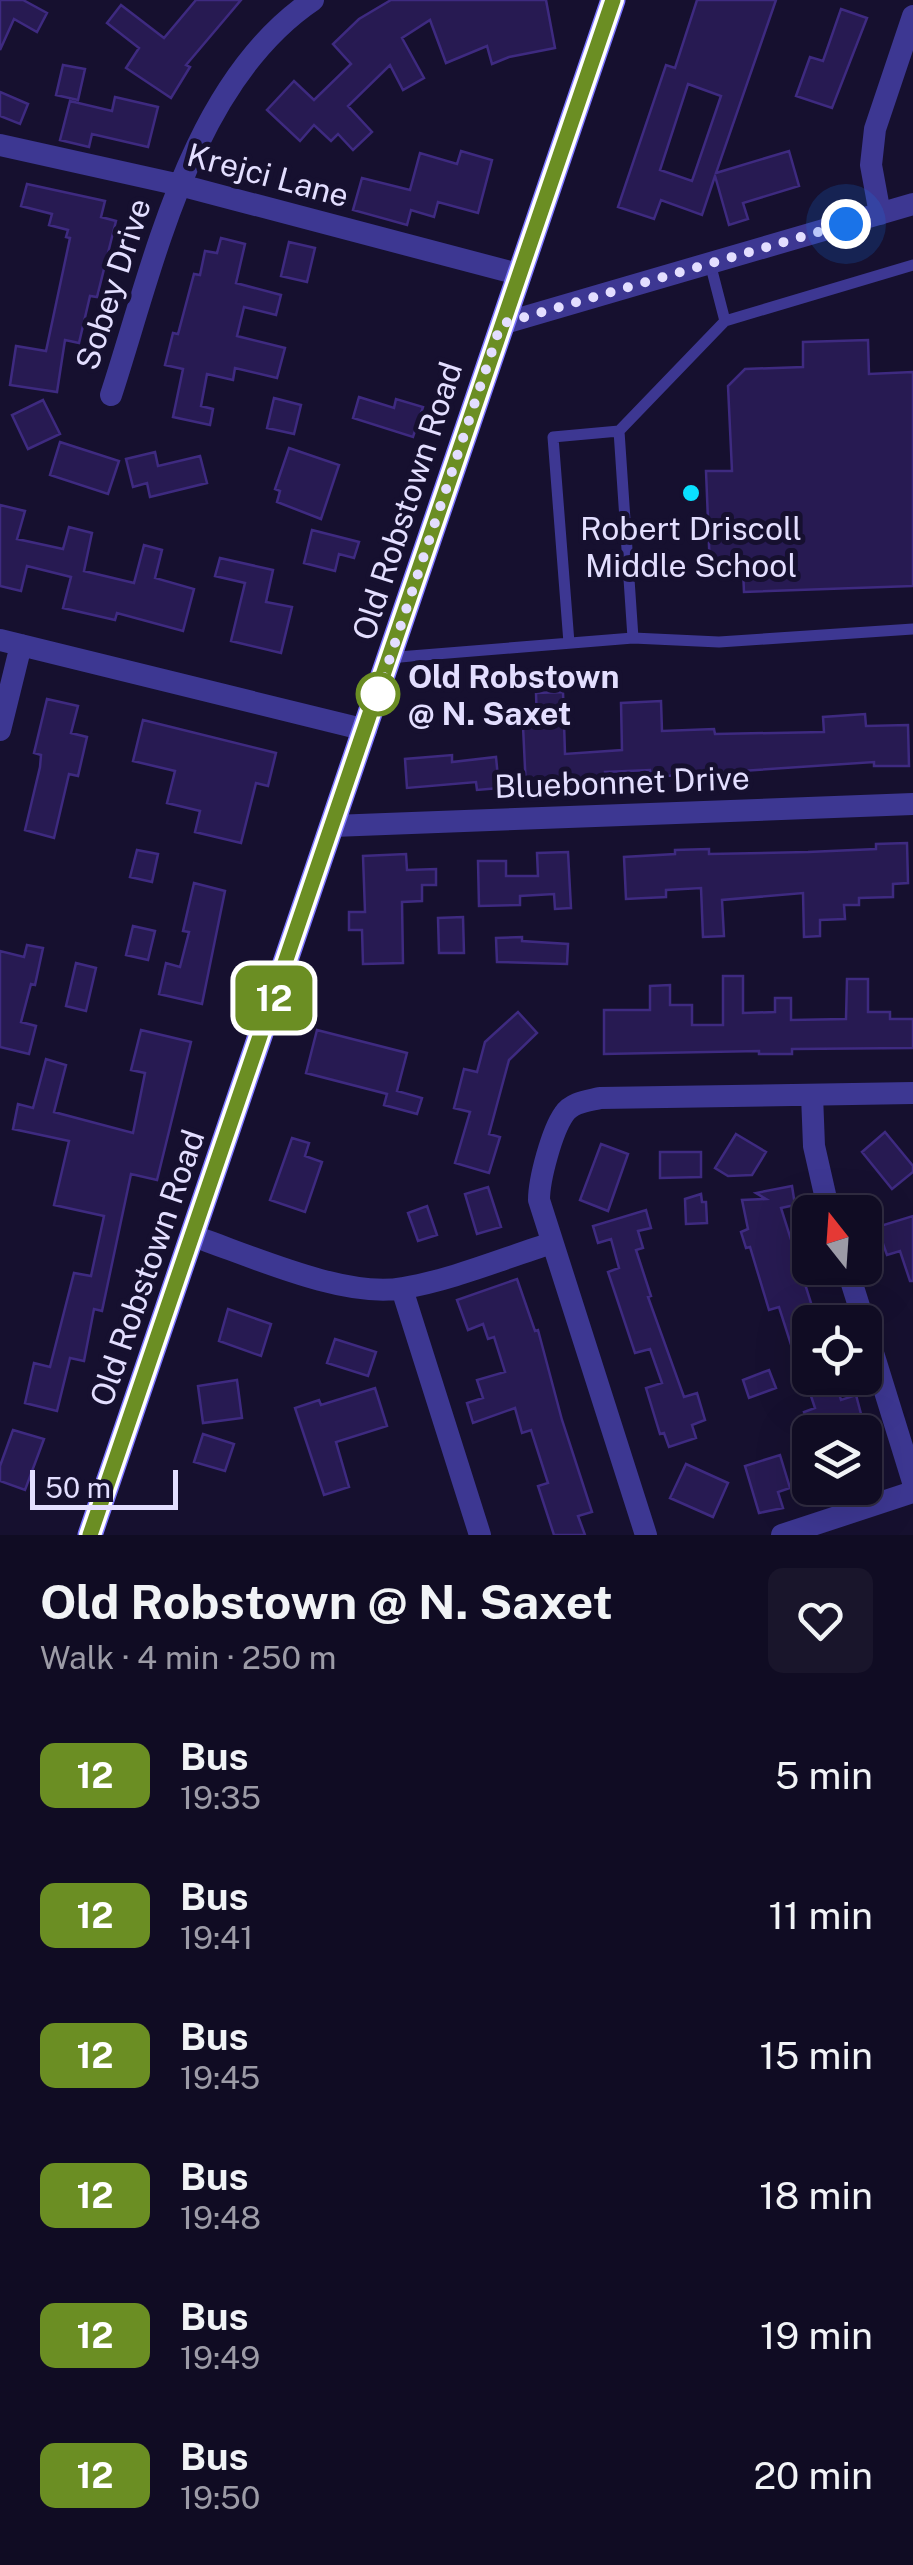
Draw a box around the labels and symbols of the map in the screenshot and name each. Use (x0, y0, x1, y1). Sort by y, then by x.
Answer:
street label: Krejci Lane (183, 136, 353, 214)
street label: Sobey Drive (68, 194, 158, 374)
your location (821, 199, 871, 249)
street label: Old Robstown Road (345, 357, 469, 645)
marker: Robert Driscoll Middle School (680, 482, 702, 504)
place label: Robert Driscoll Middle School (580, 510, 802, 584)
place label: Old Robstown @ N. Saxet (408, 658, 619, 732)
marker: Old Robstown @ N. Saxet (357, 673, 399, 715)
street label: Bluebonnet Drive (494, 759, 750, 805)
line badge: 12 (229, 966, 319, 1030)
street label: Old Robstown Road (82, 1125, 212, 1411)
north arrow (792, 1195, 882, 1285)
scale bar (30, 1465, 178, 1510)

